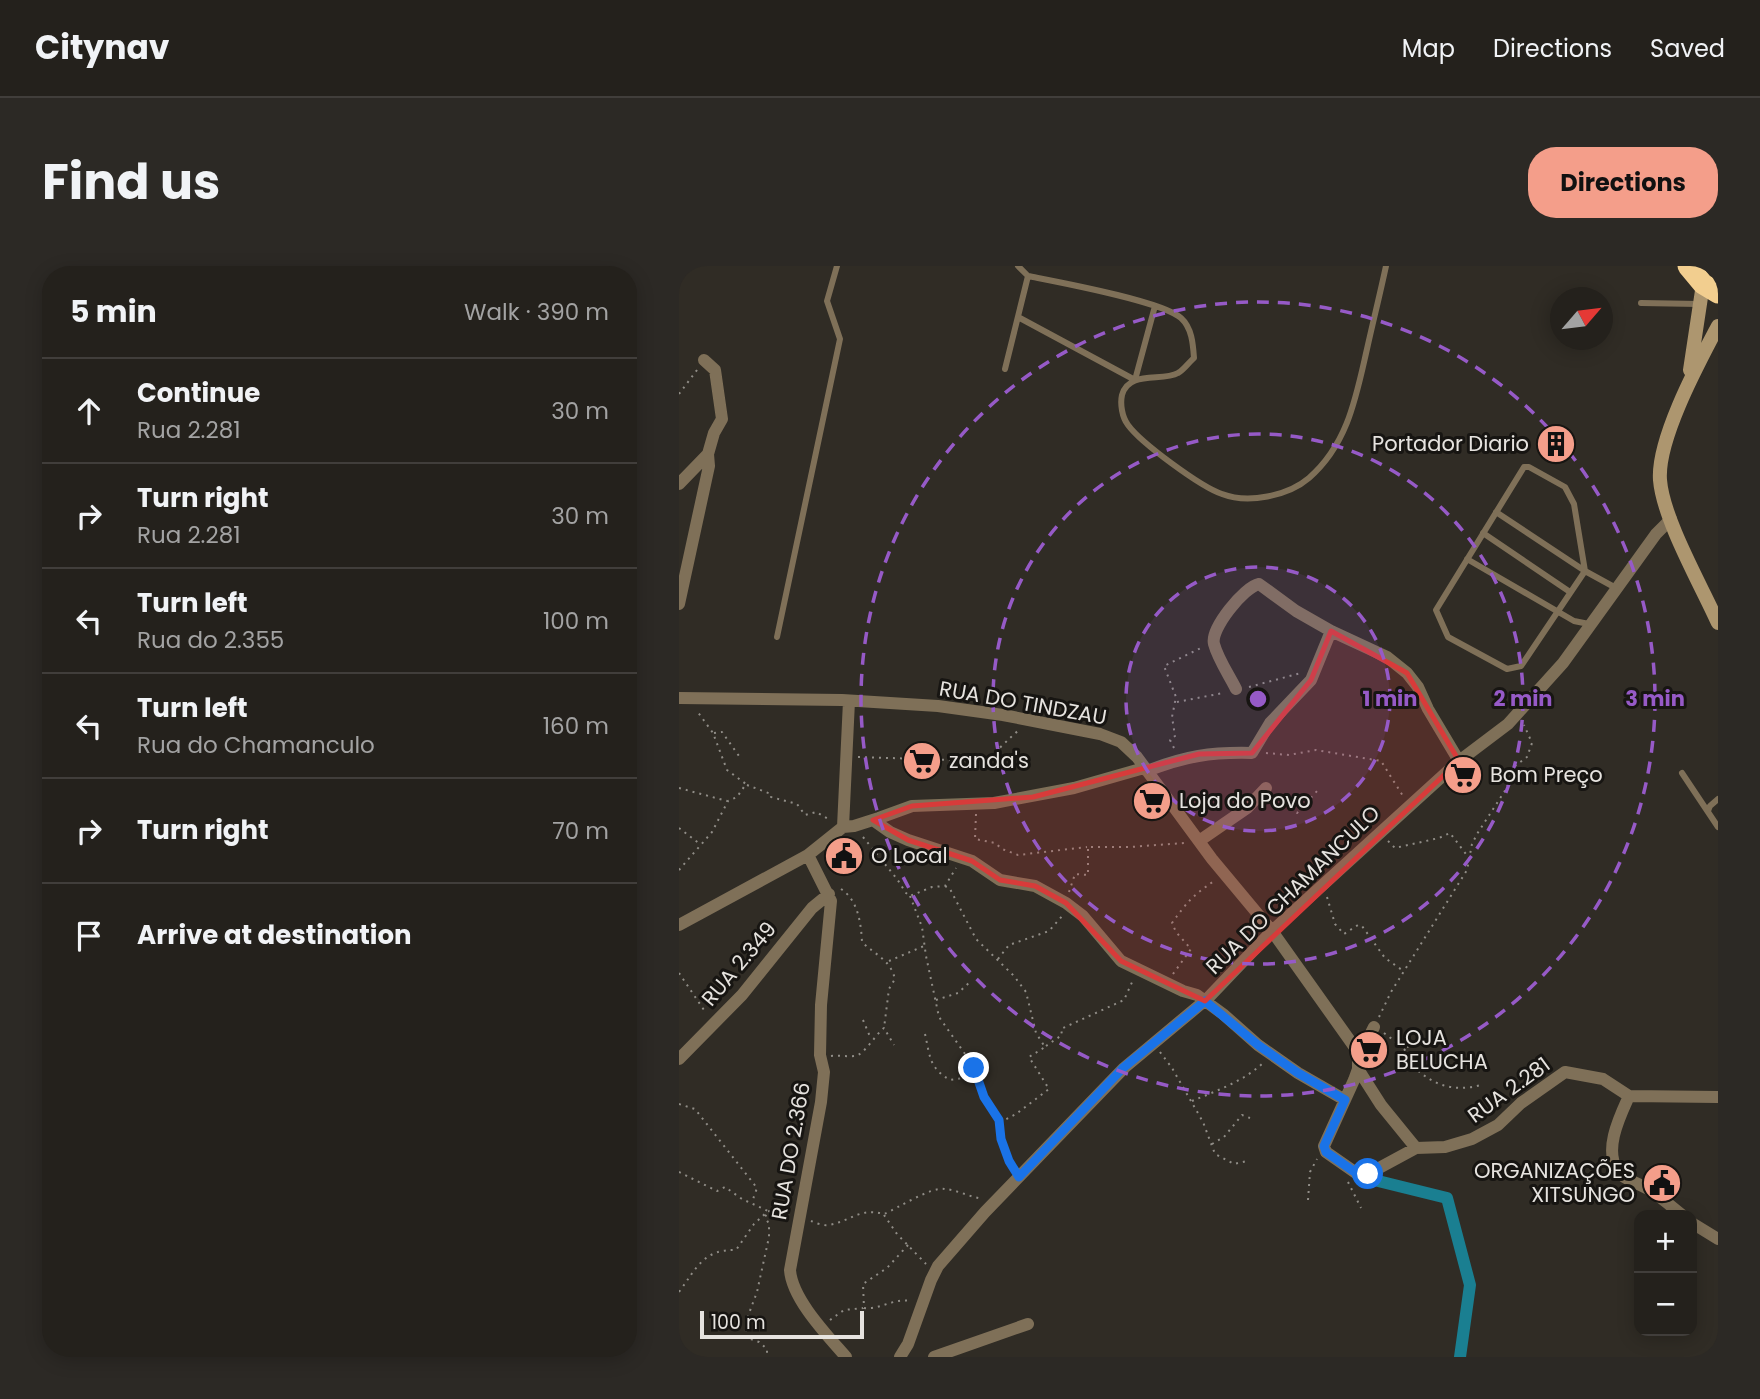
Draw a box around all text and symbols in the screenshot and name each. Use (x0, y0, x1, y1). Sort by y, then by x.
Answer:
text: Citynav (35, 24, 169, 71)
text: Map (1402, 32, 1455, 65)
text: Directions (1493, 32, 1612, 65)
text: Saved (1650, 32, 1725, 65)
button: Directions (1528, 147, 1718, 218)
text: Find us (42, 148, 220, 216)
north arrow (1550, 287, 1613, 350)
text: 5 min (70, 290, 157, 333)
text: Walk · 390 m (464, 296, 609, 328)
text: Continue (137, 375, 260, 411)
icon: ahead (70, 392, 108, 430)
text: 30 m (551, 395, 609, 427)
text: Rua 2.281 (137, 414, 241, 446)
building icon: Portador Diario (1535, 423, 1577, 465)
place label: Portador Diario (1372, 429, 1529, 458)
text: Turn right (137, 480, 269, 516)
icon: right (70, 497, 108, 535)
text: 30 m (551, 500, 609, 532)
text: Rua 2.281 (137, 519, 241, 551)
text: Turn left (137, 585, 248, 621)
icon: left (70, 602, 108, 640)
text: 100 m (543, 605, 609, 637)
text: Rua do 2.355 (137, 624, 284, 656)
street label: RUA DO TINDZAU (937, 674, 1109, 732)
text: 1 min (1363, 684, 1417, 713)
text: 2 min (1493, 684, 1553, 713)
text: 3 min (1625, 684, 1685, 713)
centre of rings (1246, 687, 1270, 711)
text: Turn left (137, 690, 248, 726)
icon: left (70, 707, 108, 745)
text: 160 m (543, 710, 609, 742)
text: Rua do Chamanculo (137, 729, 375, 761)
supermarket icon: zanda's (901, 740, 943, 782)
place label: zanda's (949, 746, 1029, 775)
supermarket icon: Bom Preço (1442, 754, 1484, 796)
place label: Bom Preço (1490, 760, 1603, 789)
supermarket icon: Loja do Povo (1131, 780, 1173, 822)
place label: Loja do Povo (1179, 786, 1311, 815)
street label: RUA DO CHAMANCULO (1199, 799, 1386, 980)
icon: right (70, 812, 108, 850)
text: Turn right (137, 812, 269, 848)
text: 70 m (552, 815, 609, 847)
public building icon: O Local (823, 835, 865, 877)
place label: O Local (871, 841, 948, 870)
street label: RUA 2.349 (695, 915, 783, 1012)
icon: arrive (70, 917, 108, 955)
text: Arrive at destination (137, 917, 412, 953)
place label: LOJA BELUCHA (1396, 1023, 1488, 1076)
supermarket icon: LOJA BELUCHA (1348, 1029, 1390, 1071)
street label: RUA 2.281 (1462, 1050, 1556, 1129)
route end (958, 1052, 989, 1083)
street label: RUA DO 2.366 (764, 1080, 817, 1222)
place label: ORGANIZAÇÕES XITSUNGO (1474, 1156, 1635, 1209)
route start (1352, 1158, 1383, 1189)
public building icon: ORGANIZAÇÕES XITSUNGO (1641, 1162, 1683, 1204)
map controls (1634, 1210, 1697, 1336)
button: + (1634, 1210, 1697, 1273)
button: − (1634, 1273, 1697, 1336)
scale bar (700, 1308, 865, 1340)
text: 100 m (711, 1309, 766, 1336)

